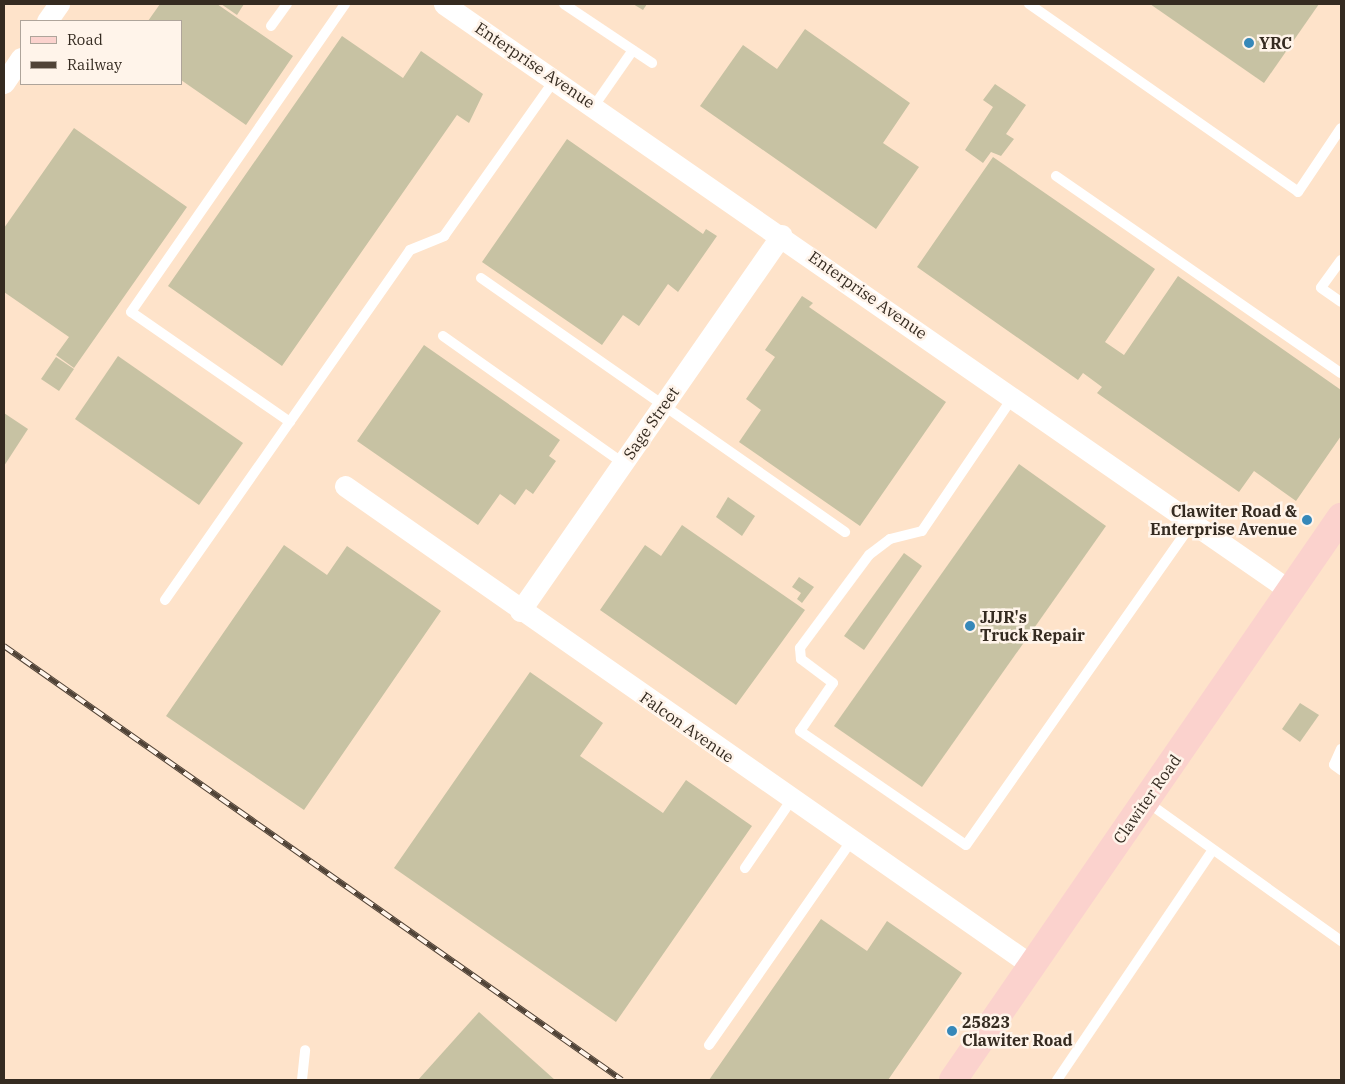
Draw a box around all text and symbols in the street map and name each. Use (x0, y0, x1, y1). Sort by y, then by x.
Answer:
street label: Enterprise Avenue (472, 18, 598, 112)
legend (20, 20, 182, 85)
text: Road (67, 30, 103, 49)
place label: YRC (1259, 33, 1292, 53)
marker: YRC (1243, 37, 1255, 49)
text: Railway (67, 55, 122, 74)
street label: Enterprise Avenue (805, 247, 931, 343)
street label: Sage Street (619, 383, 683, 463)
place label: Clawiter Road & Enterprise Avenue (1150, 501, 1297, 539)
marker: Clawiter Road & Enterprise Avenue (1301, 514, 1313, 526)
place label: JJJR's Truck Repair (980, 607, 1085, 645)
marker: JJJR's Truck Repair (964, 620, 976, 632)
street label: Falcon Avenue (636, 688, 738, 766)
street label: Clawiter Road (1109, 751, 1185, 847)
place label: 25823 Clawiter Road (962, 1012, 1073, 1050)
marker: 25823 Clawiter Road (946, 1025, 958, 1037)

